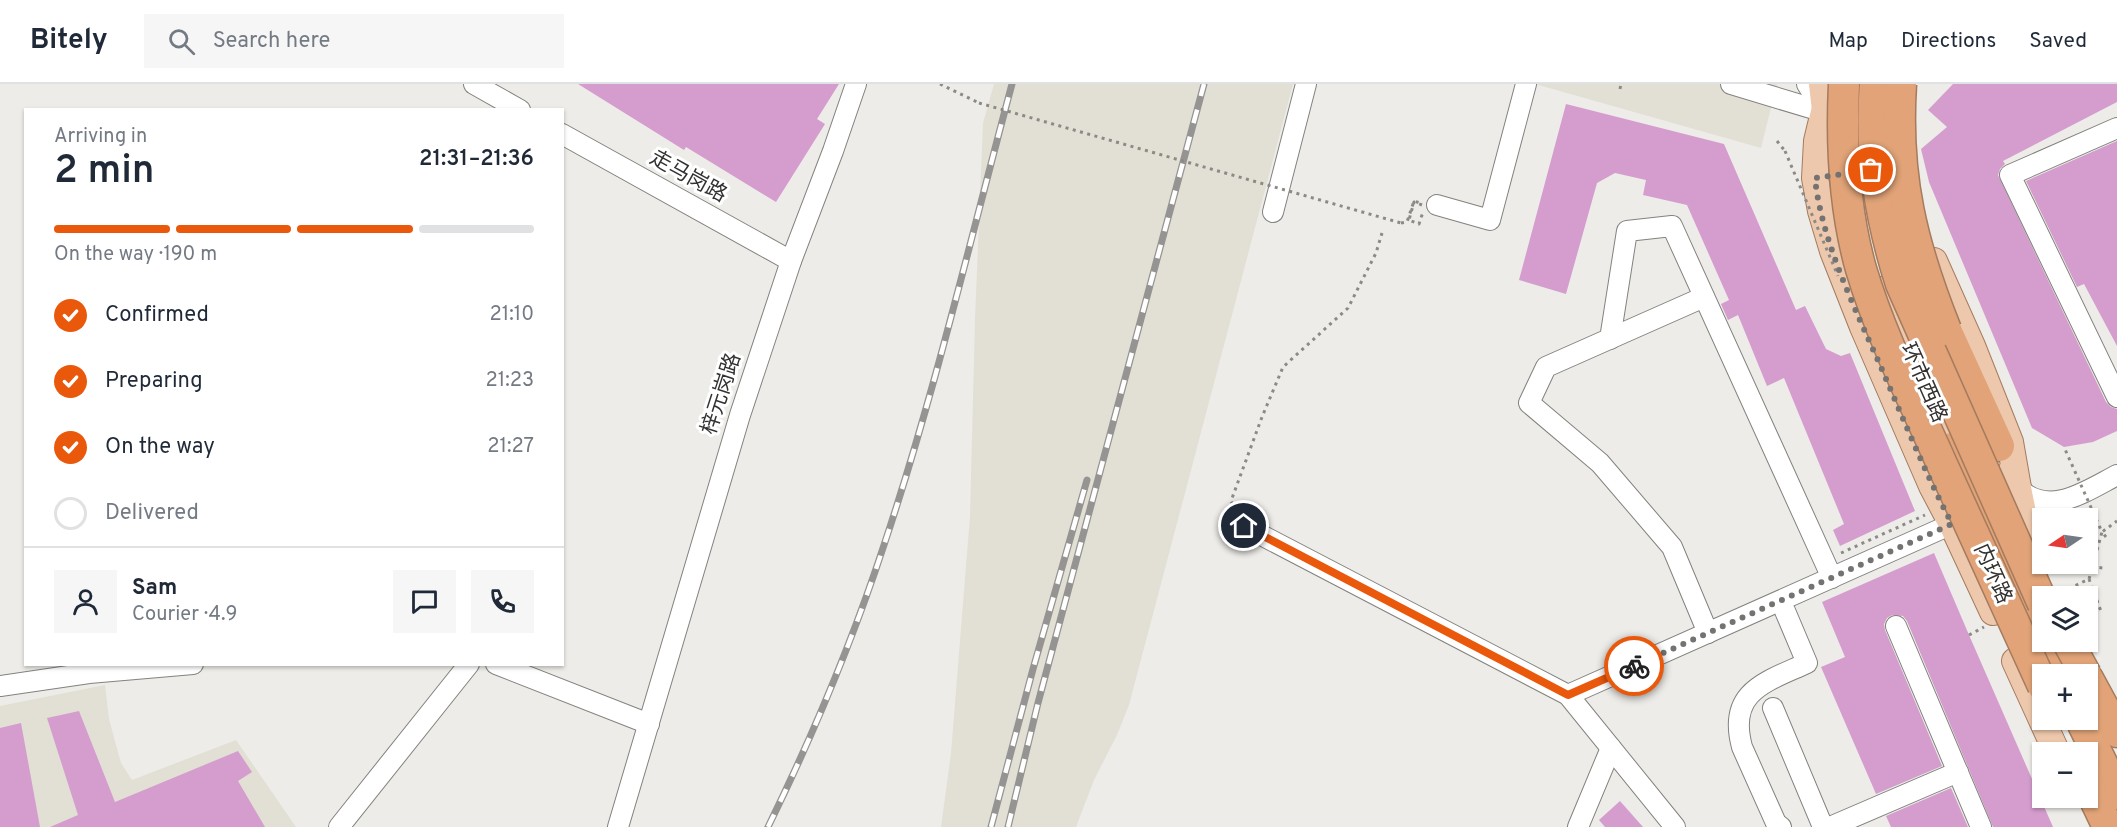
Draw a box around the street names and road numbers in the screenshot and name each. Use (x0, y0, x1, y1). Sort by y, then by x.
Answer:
street label: 走马岗路 (645, 145, 731, 209)
street label: 环市西路 (1894, 339, 1952, 427)
street label: 梓元岗路 (696, 350, 748, 438)
street label: 内环路 (1967, 540, 2017, 608)

